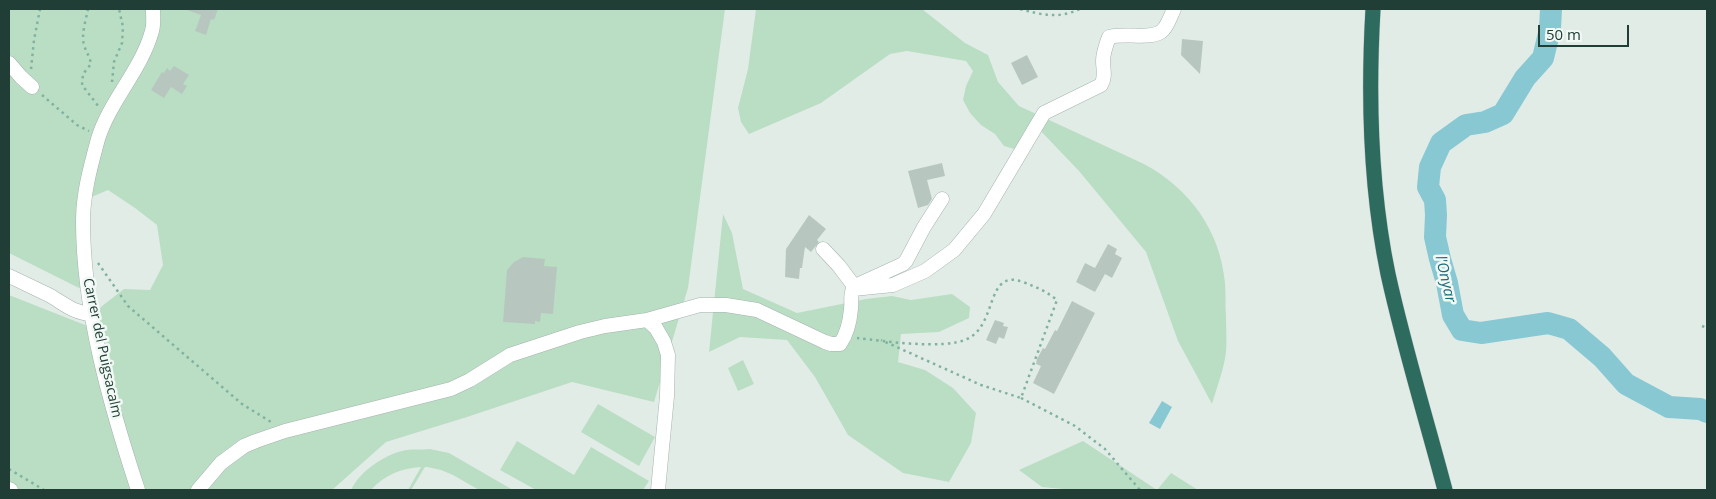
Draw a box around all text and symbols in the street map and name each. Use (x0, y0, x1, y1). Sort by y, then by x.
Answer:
scale bar (1541, 15, 1632, 47)
text: 50 m (1546, 24, 1581, 44)
water label: l'Onyar (1431, 254, 1459, 304)
street label: Carrer del Puigsacalm (79, 277, 125, 419)

